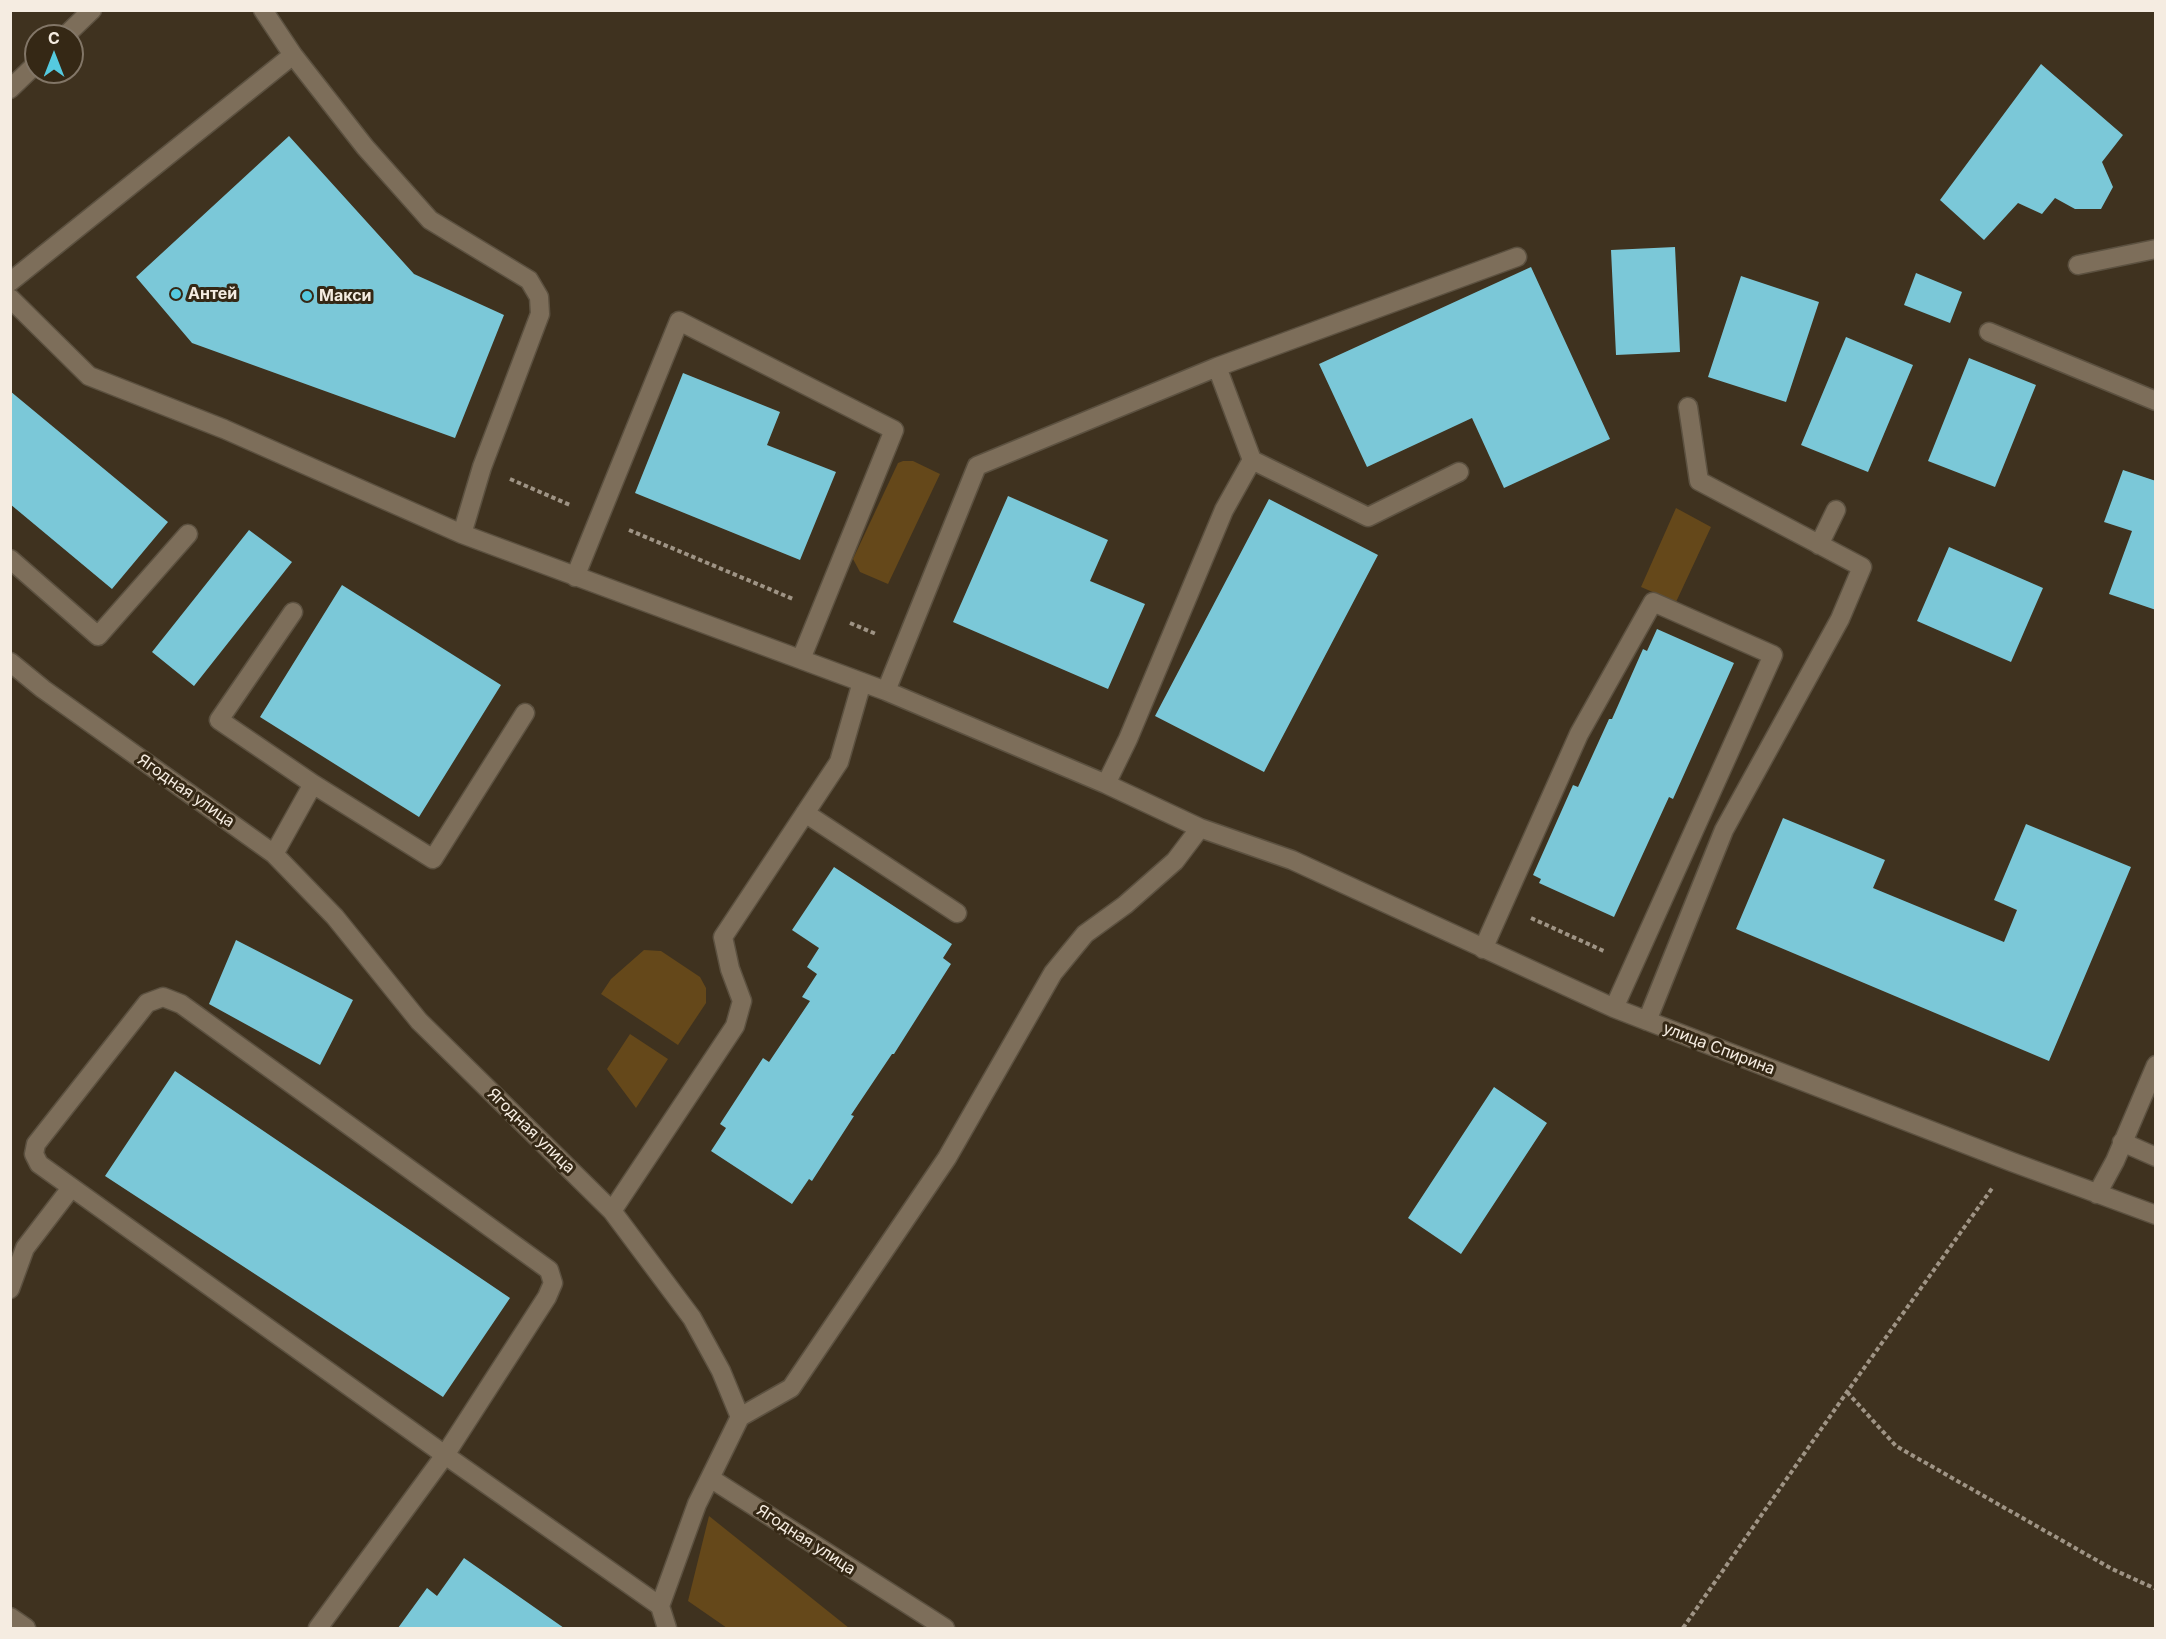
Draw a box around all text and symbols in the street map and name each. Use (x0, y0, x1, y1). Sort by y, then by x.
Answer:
north arrow (24, 24, 84, 84)
text: С (48, 28, 60, 48)
place label: Антей (188, 284, 237, 304)
place label: Макси (319, 286, 372, 306)
marker: Антей (169, 287, 183, 301)
marker: Макси (300, 289, 314, 303)
street label: Ягодная улица (134, 750, 238, 832)
street label: улица Спирина (1660, 1019, 1778, 1079)
street label: Ягодная улица (483, 1085, 579, 1177)
street label: Ягодная улица (753, 1501, 859, 1579)

